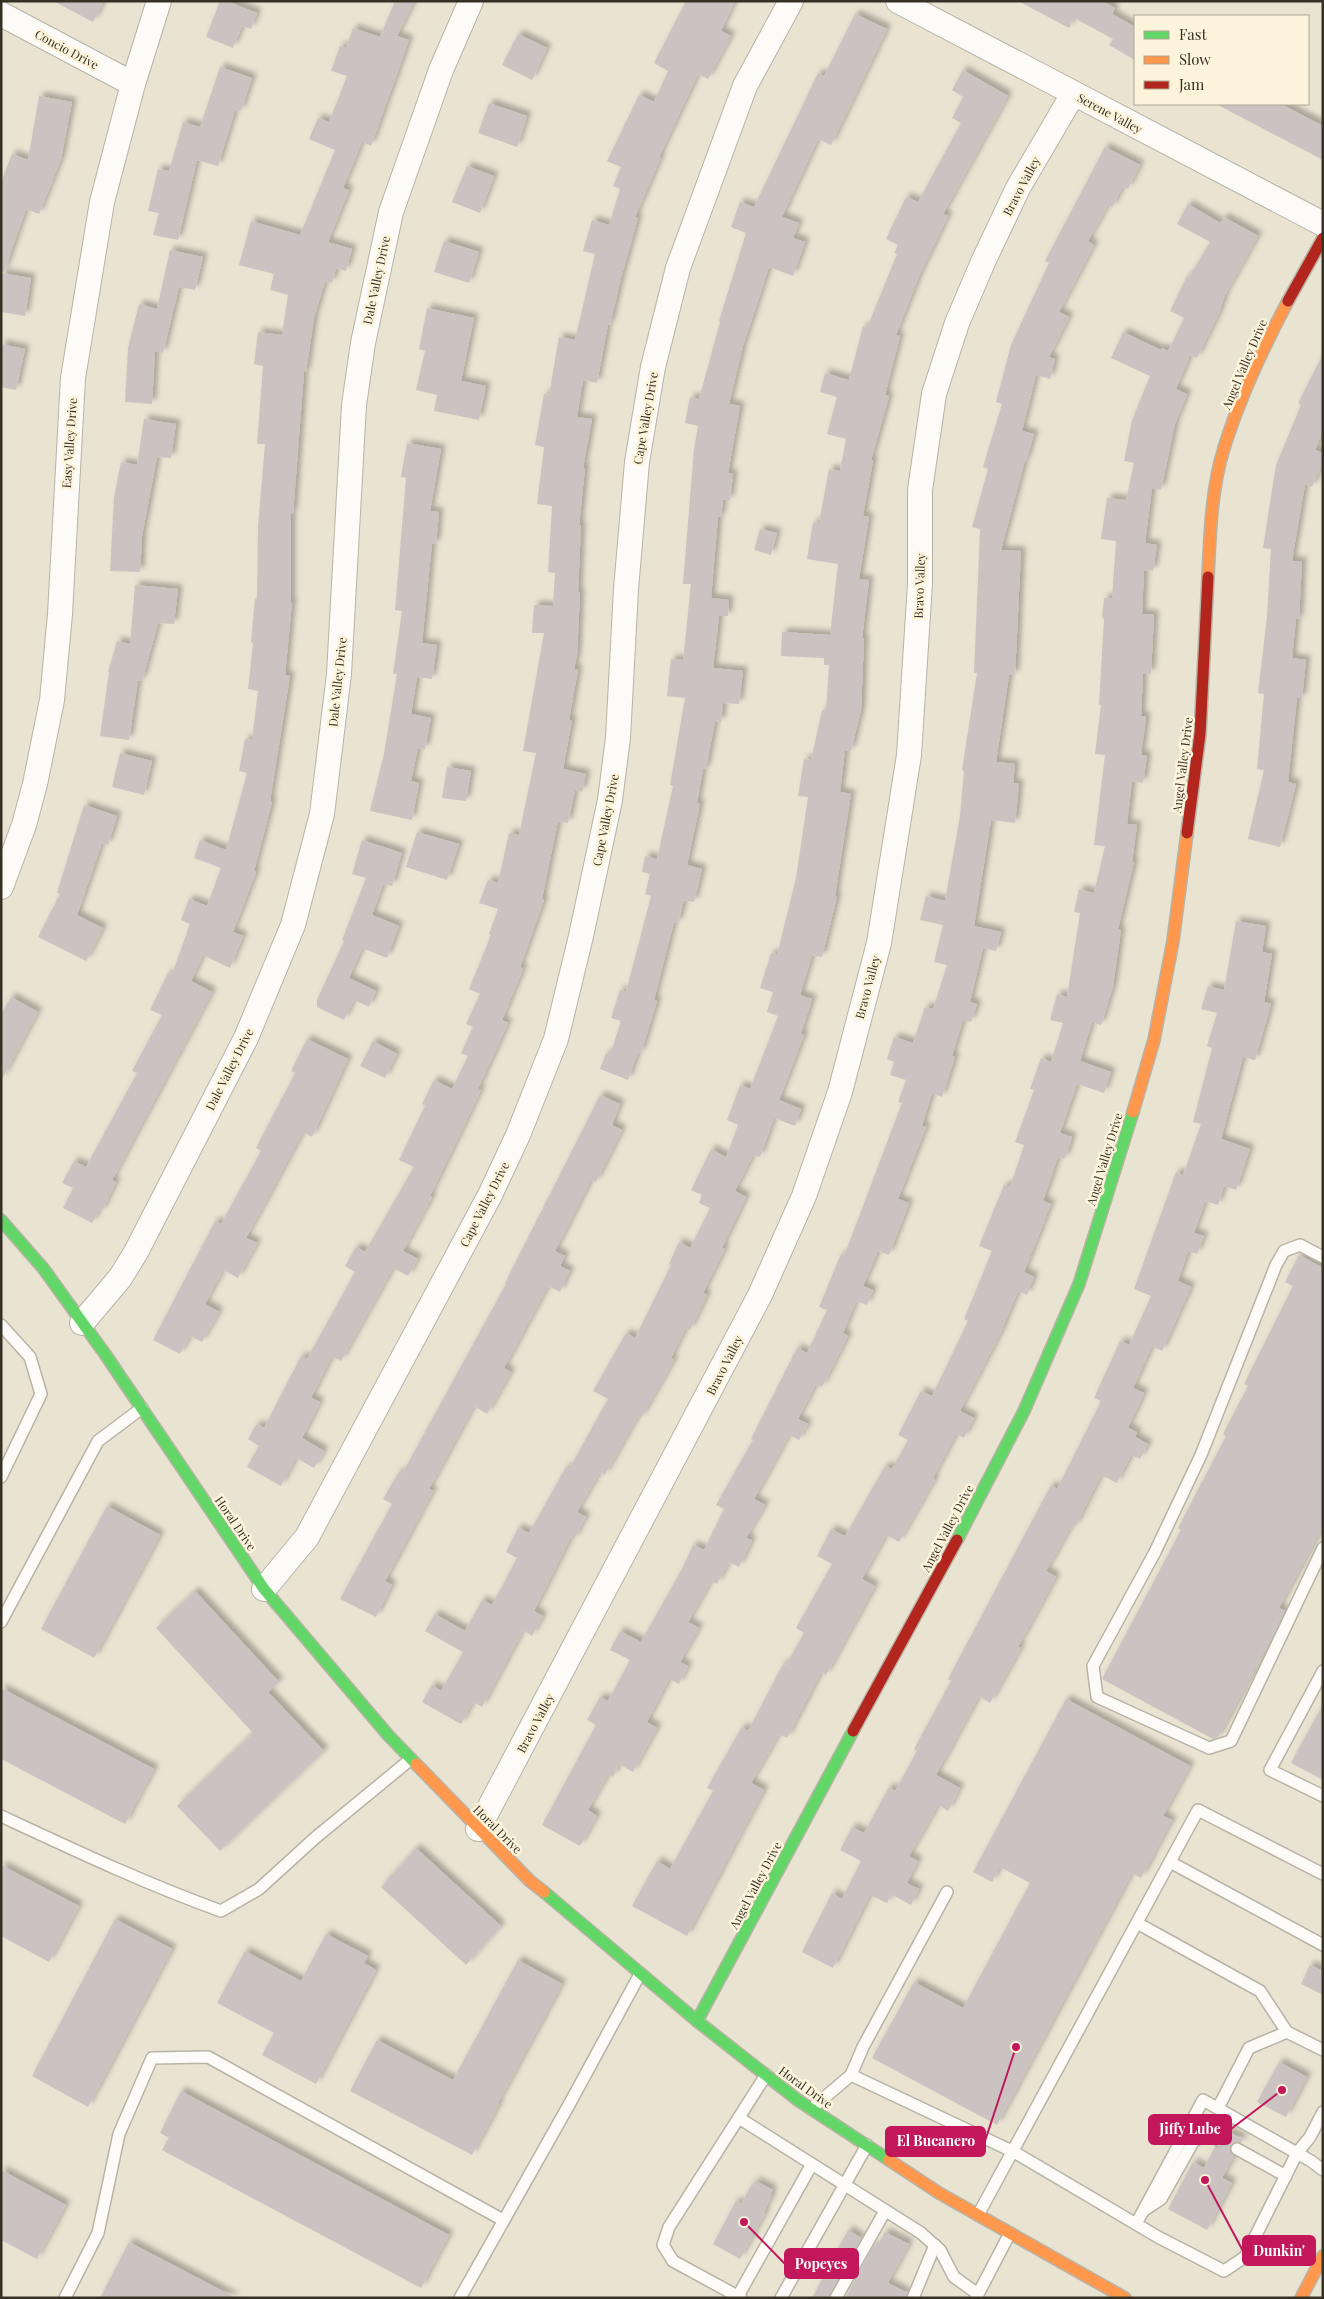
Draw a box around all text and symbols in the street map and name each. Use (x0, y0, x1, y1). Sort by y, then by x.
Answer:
legend (1134, 15, 1309, 105)
text: Fast (1179, 24, 1208, 44)
street label: Concio Drive (32, 25, 102, 73)
text: Slow (1179, 49, 1211, 69)
text: Jam (1178, 74, 1205, 94)
street label: Serene Valley (1075, 89, 1145, 137)
street label: Bravo Valley (999, 153, 1043, 219)
street label: Dale Valley Drive (359, 234, 393, 326)
street label: Angel Valley Drive (1217, 316, 1270, 412)
street label: Cape Valley Drive (629, 371, 661, 465)
street label: Easy Valley Drive (58, 397, 80, 489)
street label: Bravo Valley (910, 553, 928, 619)
street label: Dale Valley Drive (324, 636, 350, 728)
street label: Angel Valley Drive (1168, 716, 1196, 815)
street label: Cape Valley Drive (588, 773, 622, 867)
street label: Bravo Valley (851, 953, 883, 1021)
street label: Dale Valley Drive (201, 1025, 257, 1113)
street label: Angel Valley Drive (1082, 1111, 1126, 1208)
street label: Cape Valley Drive (456, 1159, 512, 1249)
street label: Bravo Valley (702, 1332, 746, 1398)
street label: Angel Valley Drive (917, 1482, 977, 1575)
street label: Horal Drive (212, 1493, 260, 1553)
street label: Bravo Valley (513, 1690, 557, 1756)
street label: Horal Drive (470, 1801, 526, 1857)
street label: Angel Valley Drive (725, 1839, 785, 1932)
street label: Horal Drive (776, 2062, 836, 2112)
callout: Jiffy Lube (1149, 2115, 1231, 2144)
text: Jiffy Lube (1158, 2119, 1221, 2138)
callout: El Bucanero (886, 2127, 985, 2156)
text: El Bucanero (897, 2131, 975, 2150)
callout: Dunkin' (1243, 2236, 1315, 2265)
text: Dunkin' (1253, 2241, 1305, 2260)
callout: Popeyes (785, 2249, 858, 2278)
text: Popeyes (795, 2254, 847, 2273)

